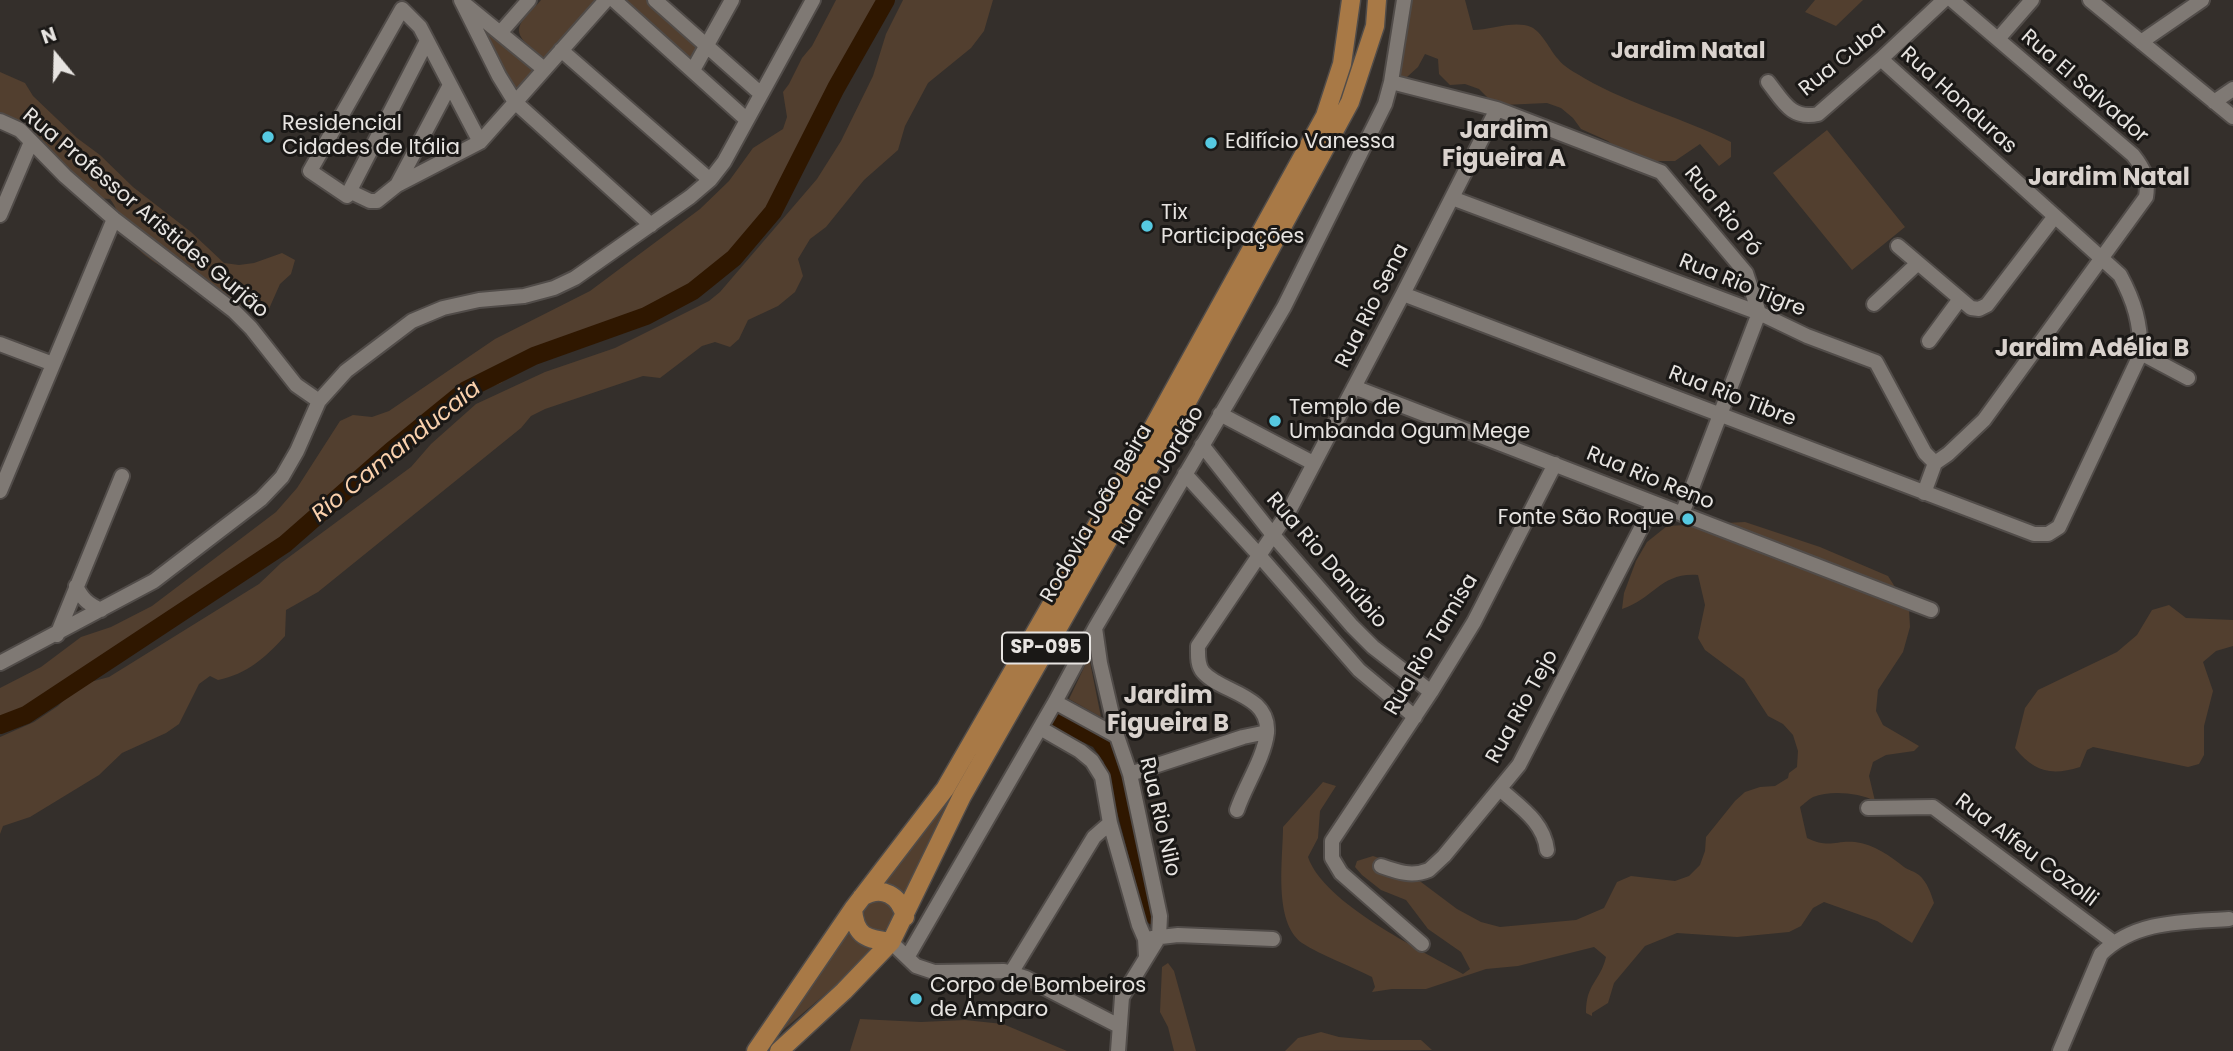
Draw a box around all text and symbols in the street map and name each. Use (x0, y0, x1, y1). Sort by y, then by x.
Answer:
street label: Rua Cuba (1795, 17, 1891, 103)
north arrow (21, 21, 91, 91)
text: N (38, 21, 60, 51)
street label: Rua El Salvador (2015, 25, 2153, 149)
district label: Jardim Natal (1610, 38, 1766, 66)
street label: Rua Honduras (1895, 42, 2021, 160)
street label: Rua Professor Aristides Gurjão (17, 104, 273, 324)
place label: Residencial Cidades de Itália (282, 112, 460, 162)
district label: Jardim Figueira A (1442, 118, 1566, 174)
marker: Residencial Cidades de Itália (260, 129, 276, 145)
place label: Edifício Vanessa (1225, 130, 1395, 156)
marker: Edifício Vanessa (1203, 135, 1219, 151)
street label: Rua Rio Pó (1678, 162, 1766, 262)
district label: Jardim Natal (2028, 165, 2190, 193)
place label: Tix Participações (1161, 201, 1304, 251)
marker: Tix Participações (1139, 218, 1155, 234)
street label: Rua Rio Sena (1331, 240, 1415, 372)
street label: Rua Rio Tigre (1675, 249, 1809, 323)
district label: Jardim Adélia B (1995, 336, 2189, 364)
street label: Rua Rio Tibre (1665, 361, 1799, 433)
water label: Rio Camanducaia (307, 375, 487, 529)
place label: Templo de Umbanda Ogum Mege (1289, 396, 1530, 446)
street label: Rua Rio Jordão (1108, 402, 1210, 550)
marker: Templo de Umbanda Ogum Mege (1267, 413, 1283, 429)
street label: Rodovia João Beira (1036, 420, 1158, 608)
street label: Rua Rio Reno (1582, 442, 1718, 516)
street label: Rua Rio Danúbio (1260, 488, 1392, 634)
place label: Fonte São Roque (1498, 506, 1674, 532)
marker: Fonte São Roque (1680, 511, 1696, 527)
street label: Rua Rio Tamisa (1380, 570, 1484, 720)
road number: SP-095 (1002, 632, 1090, 664)
street label: Rua Rio Tejo (1481, 646, 1565, 768)
district label: Jardim Figueira B (1107, 683, 1229, 739)
street label: Rua Rio Nilo (1133, 755, 1185, 879)
street label: Rua Alfeu Cozolli (1950, 789, 2102, 913)
place label: Corpo de Bombeiros de Amparo (930, 974, 1146, 1024)
marker: Corpo de Bombeiros de Amparo (908, 991, 924, 1007)

